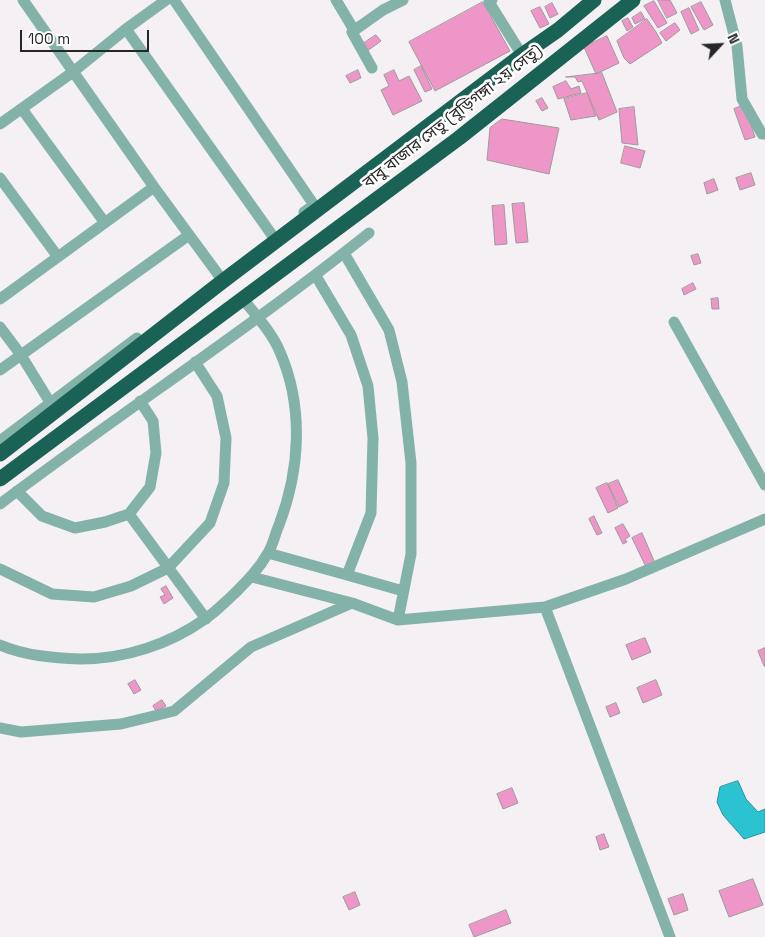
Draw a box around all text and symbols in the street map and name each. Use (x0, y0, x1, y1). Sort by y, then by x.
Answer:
scale bar (22, 20, 151, 52)
north arrow (695, 20, 745, 70)
text: 100 m (28, 29, 70, 48)
text: N (723, 31, 744, 47)
street label: বাবু বাজার সেতু (বুড়িগঙ্গা ২য় সেতু) (360, 41, 546, 193)

